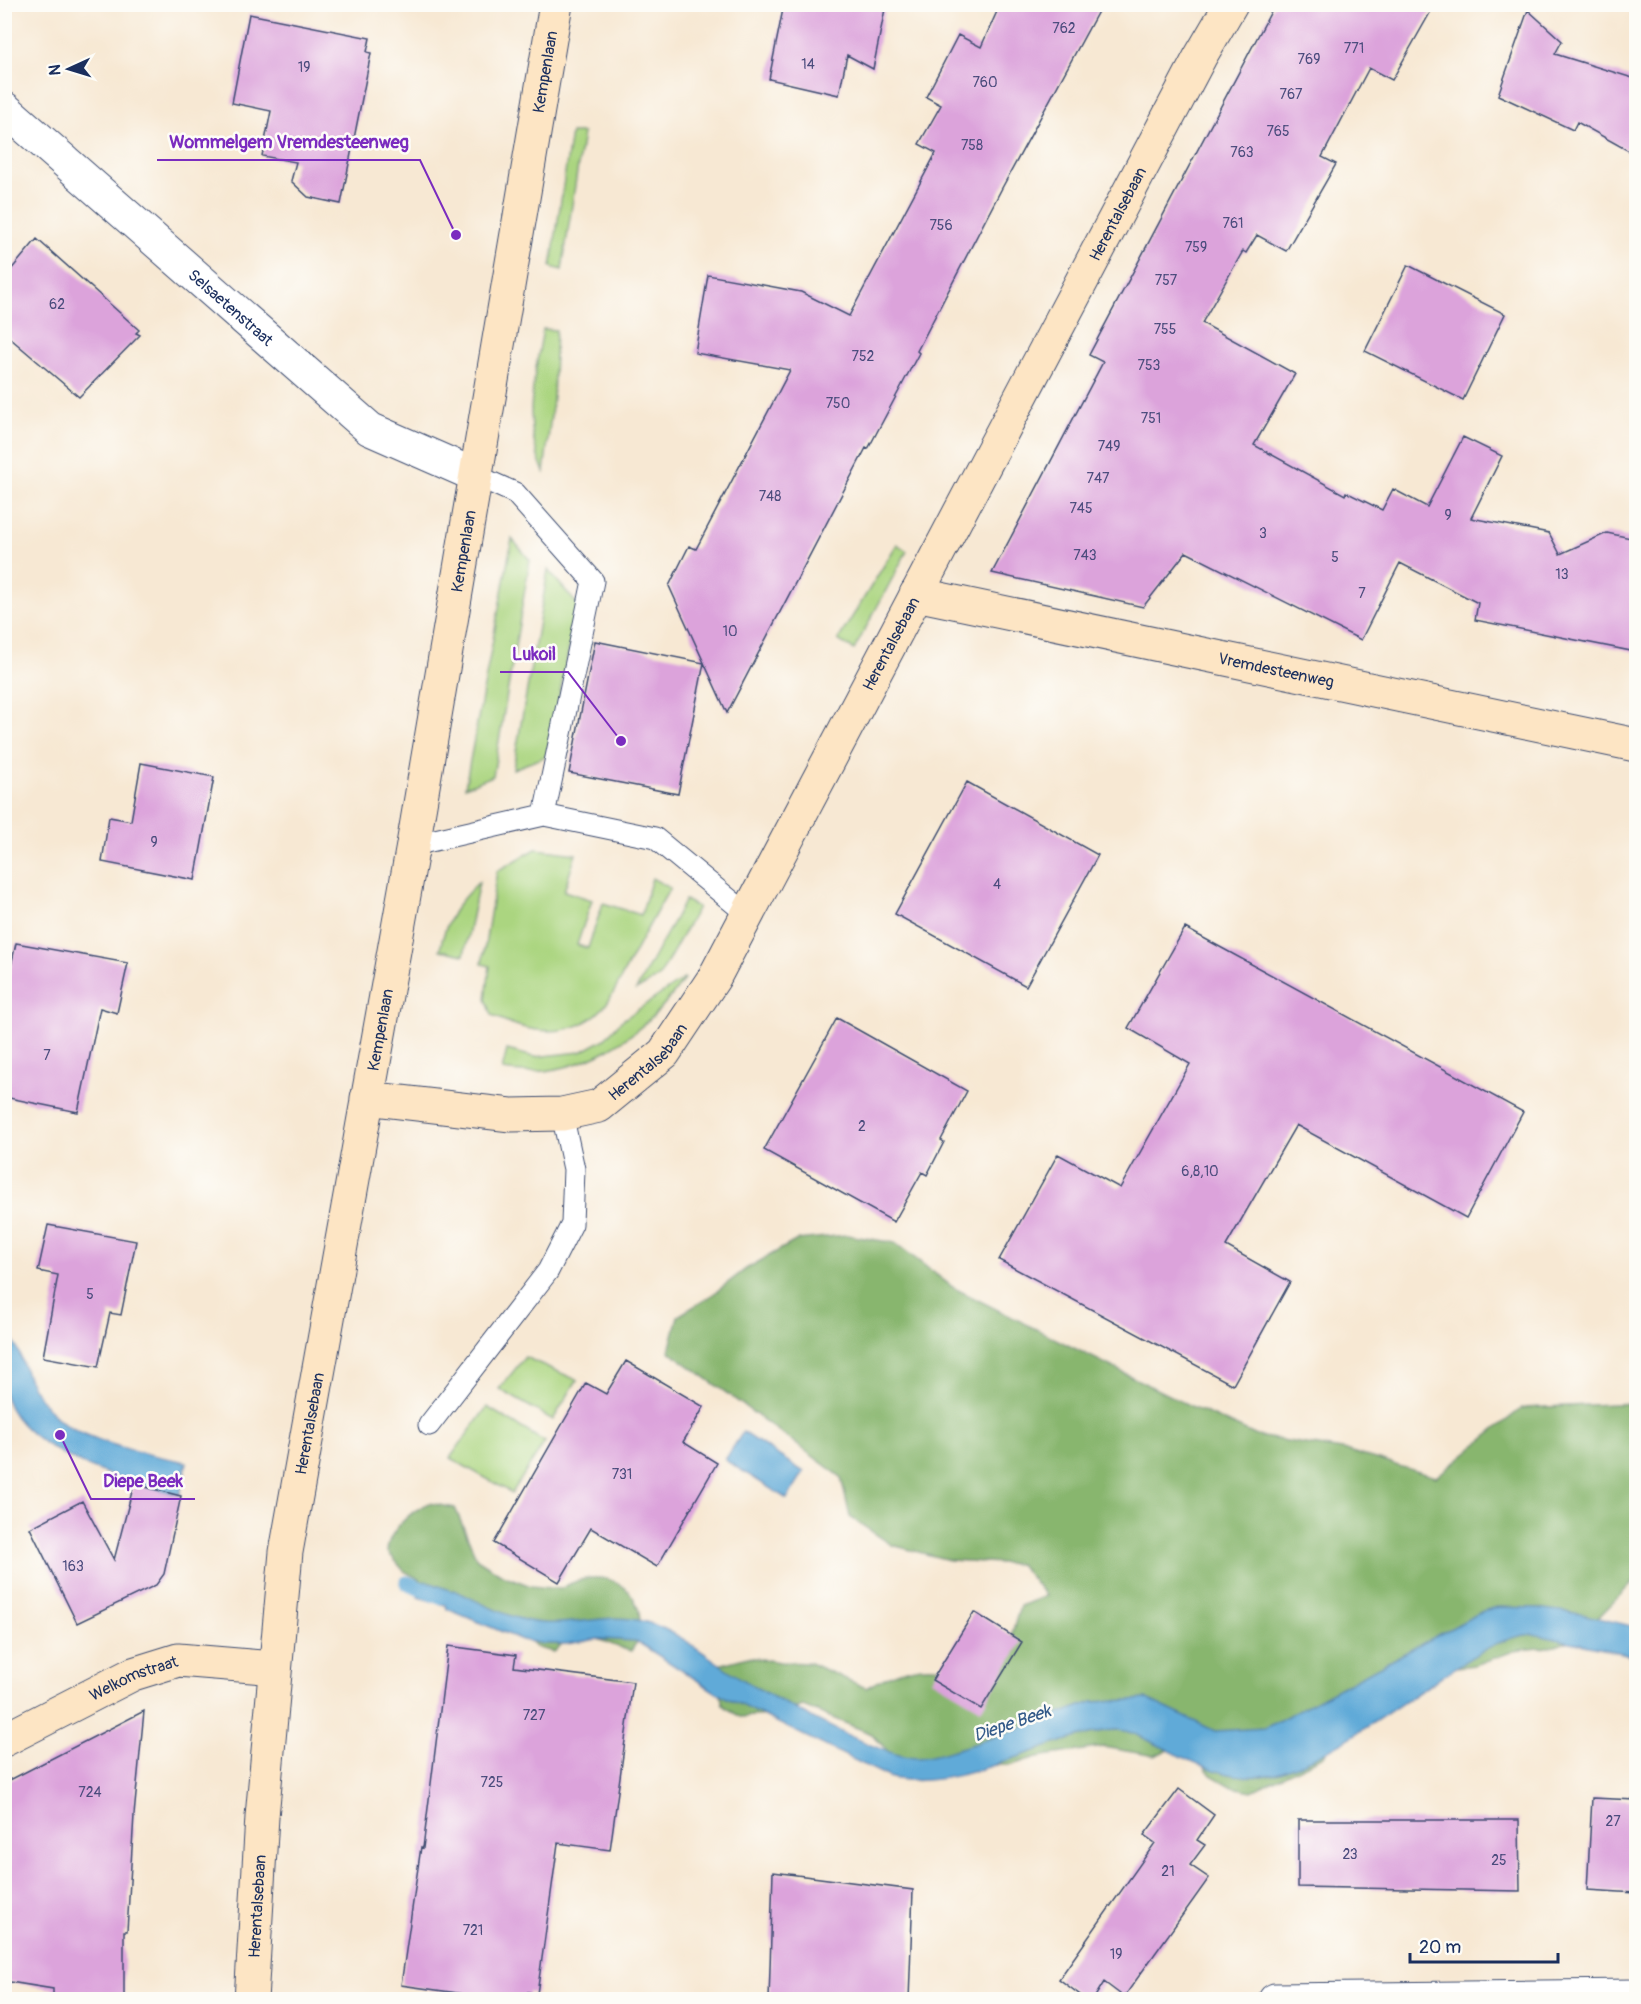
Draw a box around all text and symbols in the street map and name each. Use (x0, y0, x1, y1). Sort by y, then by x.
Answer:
house number: 762 (1052, 20, 1076, 37)
street label: Kempenlaan (529, 29, 562, 115)
north arrow (39, 39, 99, 99)
house number: 771 (1344, 40, 1364, 57)
house number: 769 (1298, 51, 1320, 68)
house number: 14 (801, 56, 815, 73)
house number: 19 (298, 59, 310, 76)
text: N (45, 64, 65, 76)
house number: 760 (972, 74, 998, 91)
house number: 767 (1280, 86, 1303, 103)
house number: 765 (1266, 123, 1290, 140)
callout: Wommelgem Vremdesteenweg (157, 124, 420, 160)
text: Wommelgem Vremdesteenweg (169, 131, 409, 154)
house number: 758 (961, 137, 983, 154)
house number: 763 (1230, 144, 1254, 161)
street label: Herentalsebaan (1085, 164, 1151, 265)
house number: 761 (1222, 215, 1244, 232)
house number: 756 (929, 217, 953, 234)
house number: 759 (1185, 239, 1207, 256)
street label: Selsaetenstraat (184, 265, 277, 351)
house number: 757 (1155, 272, 1178, 289)
house number: 62 (49, 296, 65, 313)
house number: 755 (1154, 321, 1176, 338)
house number: 752 (852, 348, 875, 365)
house number: 753 (1138, 357, 1161, 374)
house number: 750 (826, 395, 850, 412)
house number: 751 (1141, 410, 1161, 427)
house number: 749 (1098, 438, 1120, 455)
house number: 747 (1087, 470, 1110, 487)
house number: 748 (759, 488, 781, 505)
house number: 745 (1069, 500, 1093, 517)
house number: 9 (1444, 507, 1452, 524)
street label: Kempenlaan (447, 508, 481, 594)
house number: 3 (1259, 525, 1267, 542)
house number: 743 (1073, 547, 1097, 564)
house number: 5 (1331, 549, 1339, 566)
house number: 13 (1555, 566, 1569, 583)
house number: 7 (1358, 585, 1366, 602)
street label: Herentalsebaan (858, 594, 924, 694)
house number: 10 (722, 623, 738, 640)
callout: Lukoil (500, 636, 568, 672)
text: Lukoil (512, 643, 556, 666)
street label: Vremdesteenweg (1216, 649, 1336, 692)
house number: 9 (150, 834, 158, 851)
house number: 4 (993, 876, 1001, 893)
street label: Kempenlaan (364, 987, 398, 1073)
street label: Herentalsebaan (605, 1020, 692, 1105)
house number: 7 (43, 1047, 51, 1064)
house number: 2 (858, 1118, 866, 1135)
house number: 6,8,10 (1181, 1163, 1219, 1180)
house number: 5 (86, 1286, 94, 1303)
street label: Herentalsebaan (291, 1371, 329, 1476)
callout: Diepe Beek (91, 1463, 195, 1499)
house number: 731 (612, 1466, 632, 1483)
text: Diepe Beek (103, 1470, 184, 1493)
house number: 163 (62, 1558, 84, 1575)
street label: Welkomstraat (86, 1651, 181, 1706)
water label: Diepe Beek (971, 1699, 1055, 1747)
house number: 727 (523, 1707, 546, 1724)
house number: 725 (481, 1774, 503, 1791)
house number: 724 (78, 1784, 102, 1801)
house number: 27 (1605, 1813, 1621, 1830)
house number: 23 (1342, 1846, 1358, 1863)
house number: 25 (1491, 1852, 1507, 1869)
street label: Herentalsebaan (245, 1854, 271, 1958)
house number: 21 (1161, 1863, 1175, 1880)
house number: 721 (463, 1922, 483, 1939)
scale bar (1410, 1926, 1558, 1964)
text: 20 m (1419, 1936, 1461, 1959)
house number: 19 (1110, 1946, 1122, 1963)

